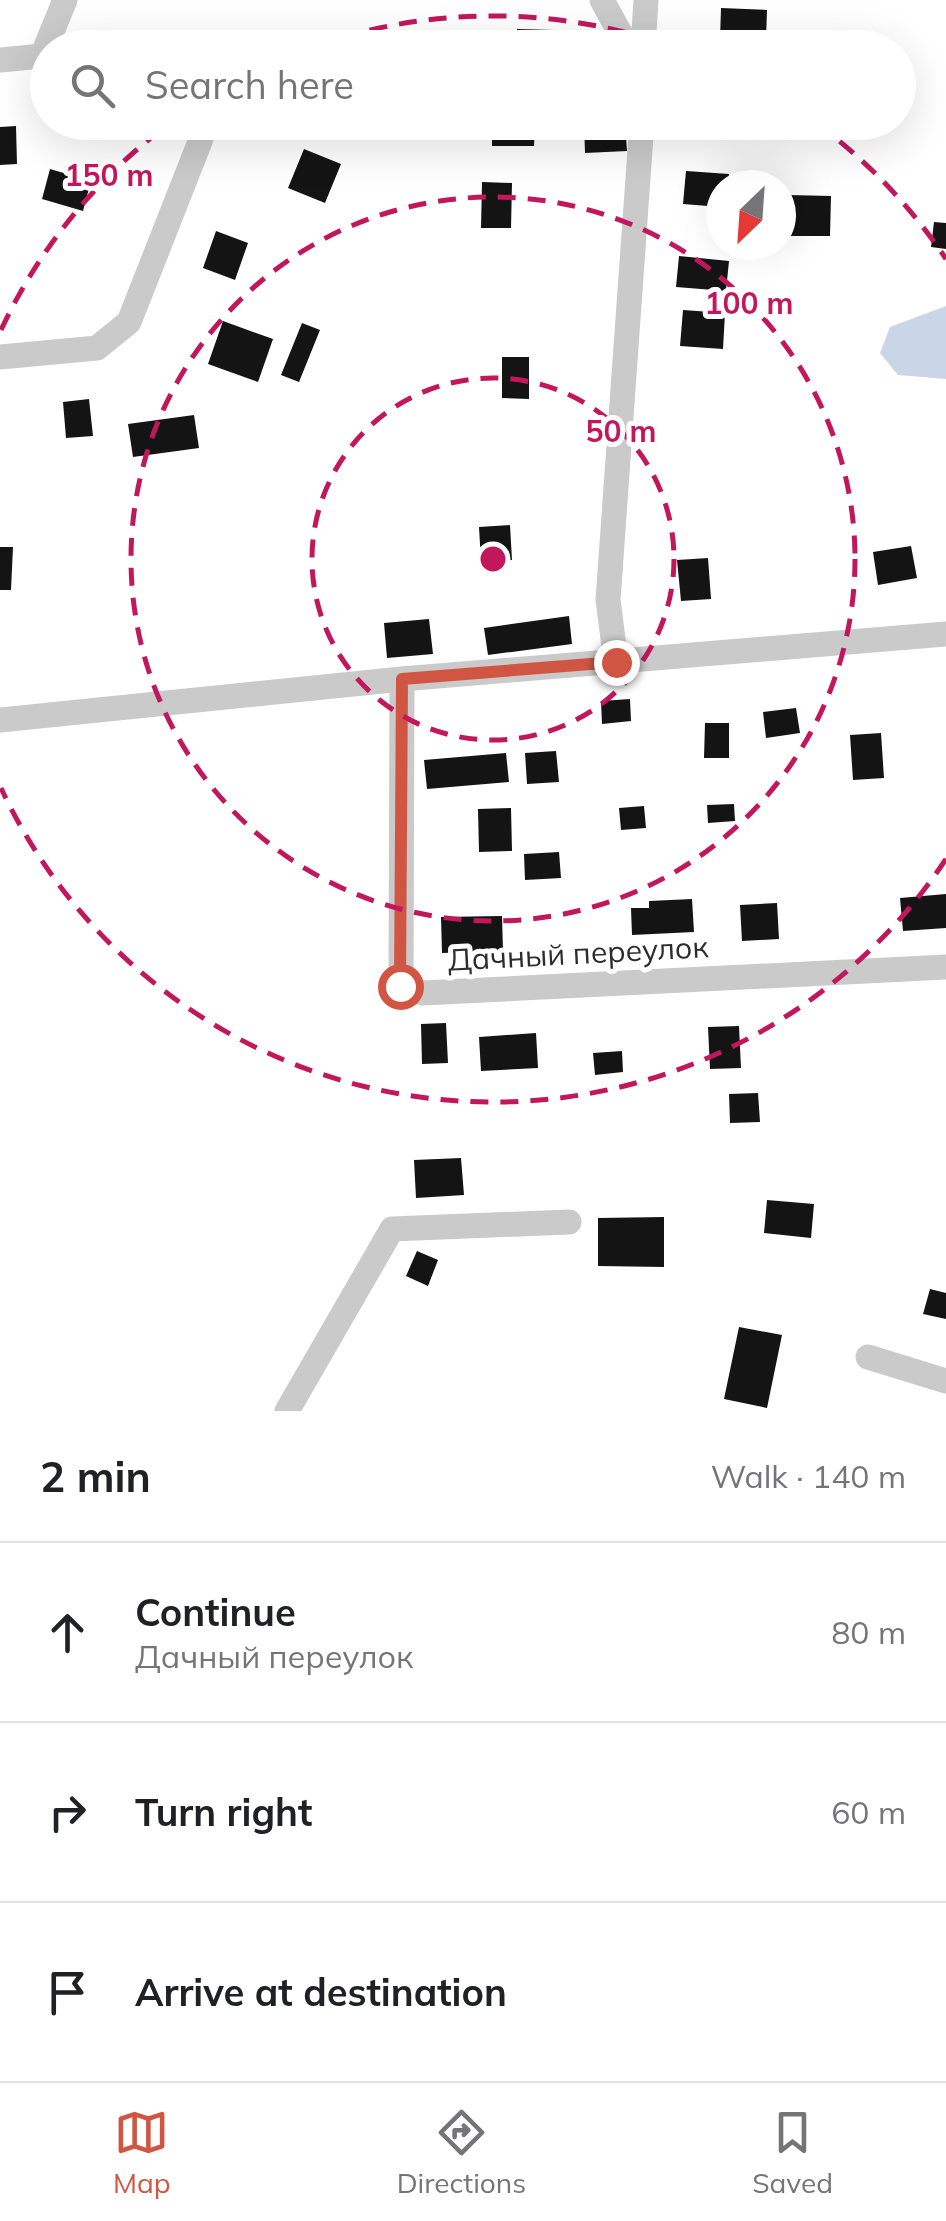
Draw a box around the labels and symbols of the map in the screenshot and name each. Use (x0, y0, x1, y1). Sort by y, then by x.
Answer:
text: 150 m (64, 156, 154, 194)
north arrow (706, 170, 796, 260)
text: 100 m (704, 284, 794, 322)
text: 50 m (585, 412, 657, 450)
centre of rings (475, 541, 511, 577)
route end (594, 640, 640, 686)
street label: Дачный переулок (447, 927, 710, 979)
route start (378, 964, 424, 1010)

